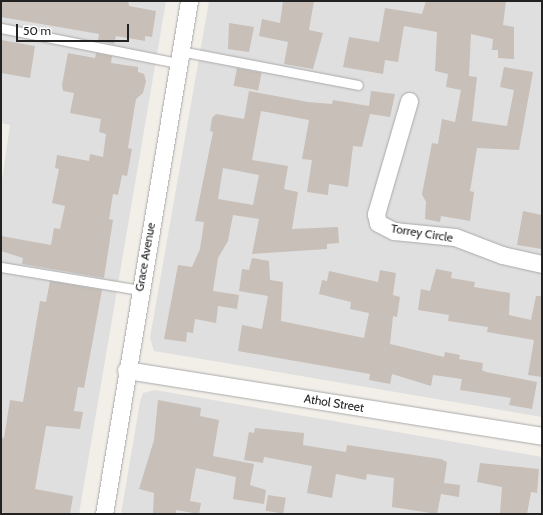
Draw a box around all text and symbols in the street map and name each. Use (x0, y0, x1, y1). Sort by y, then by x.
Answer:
scale bar (18, 16, 131, 42)
text: 50 m (23, 23, 51, 38)
street label: Grace Avenue (132, 221, 158, 293)
street label: Torrey Circle (390, 221, 454, 245)
street label: Athol Street (303, 391, 365, 415)

